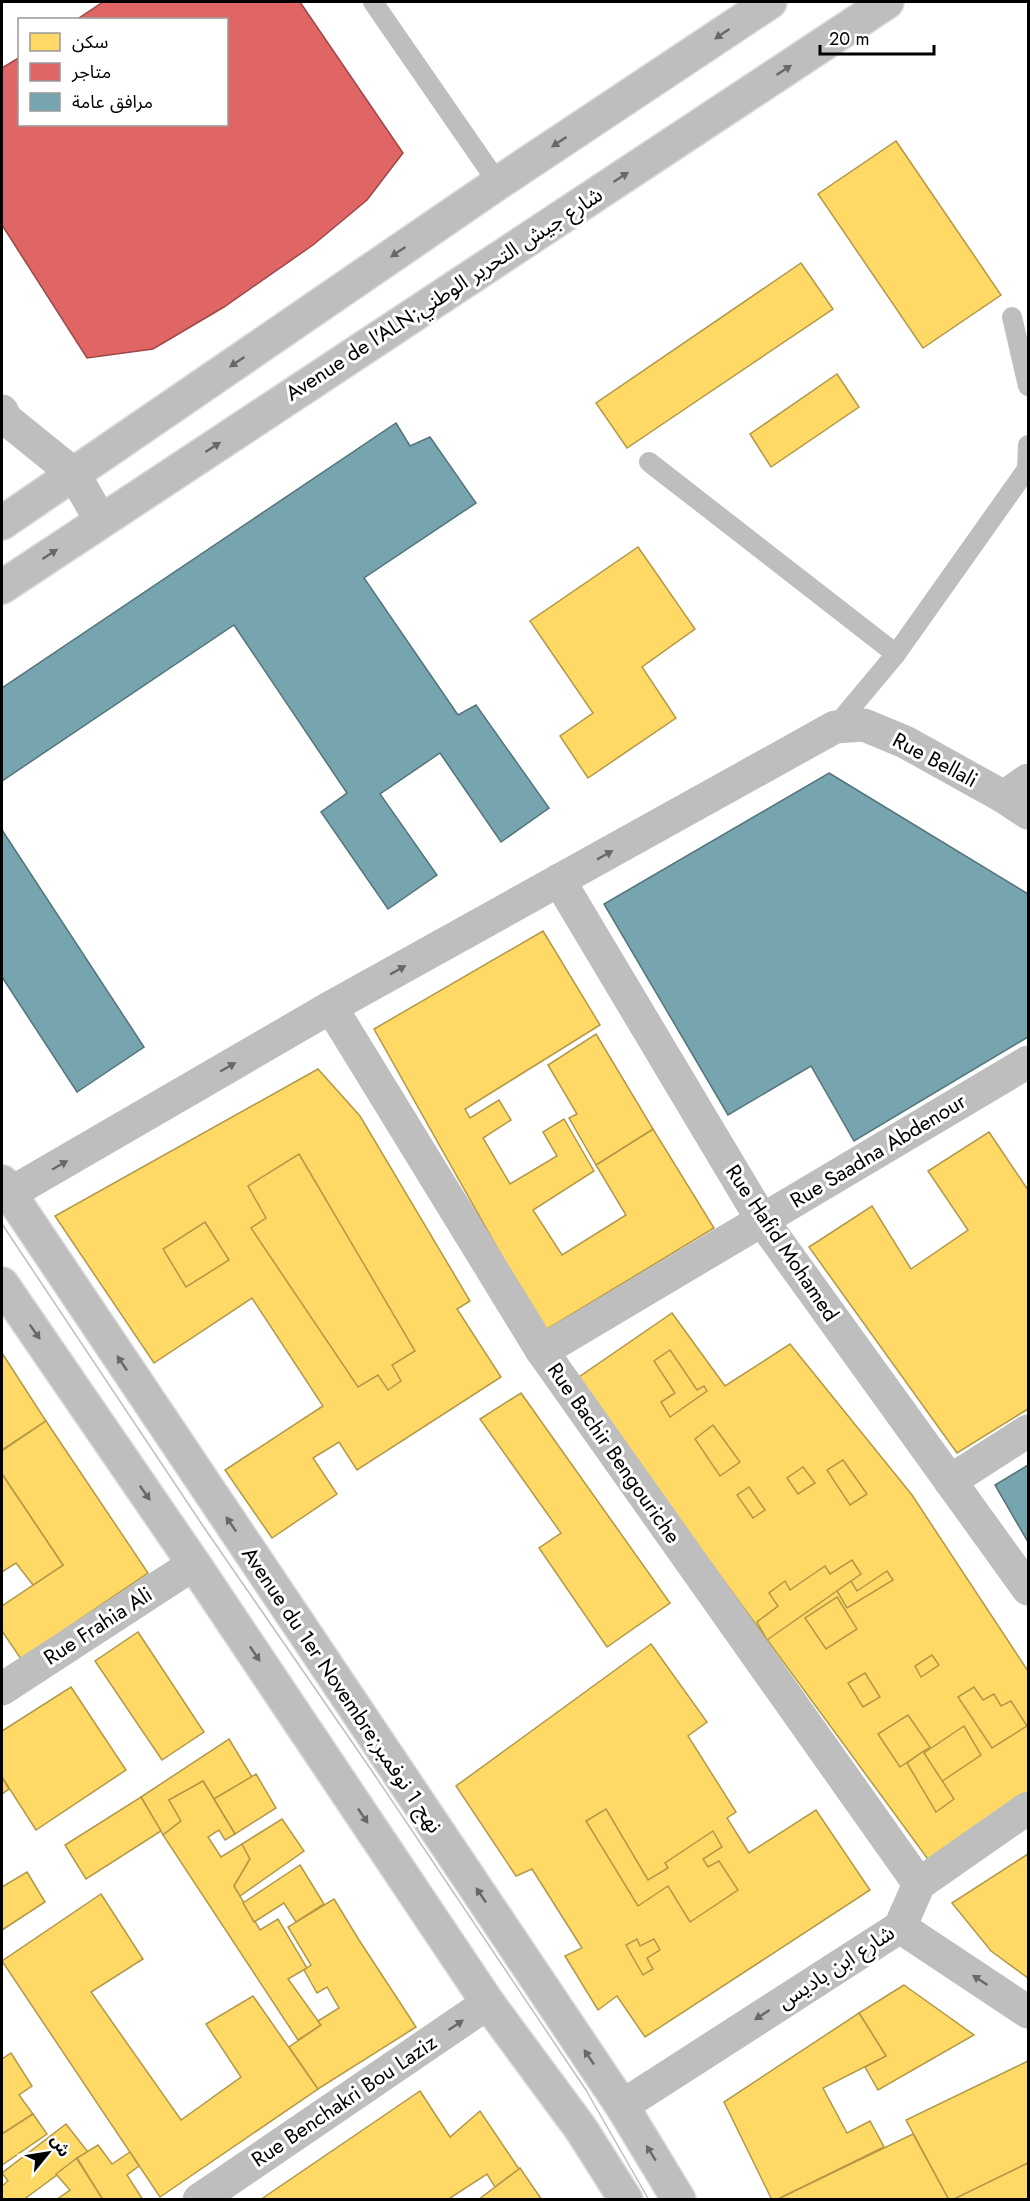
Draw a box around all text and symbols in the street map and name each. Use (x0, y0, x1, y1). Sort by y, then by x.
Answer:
legend (18, 18, 228, 126)
scale bar (820, 18, 934, 56)
text: 20 m (829, 26, 869, 52)
one-way arrow (714, 28, 730, 40)
text: سكن (72, 29, 108, 55)
text: متاجر (71, 59, 111, 85)
one-way arrow (775, 64, 792, 75)
text: مرافق عامة (72, 89, 153, 115)
one-way arrow (552, 136, 568, 148)
one-way arrow (613, 172, 629, 183)
street label: Avenue de l'ALN;شارع جيش التحرير الوطني (279, 180, 609, 409)
one-way arrow (390, 246, 406, 257)
one-way arrow (230, 356, 246, 368)
one-way arrow (205, 442, 221, 453)
one-way arrow (42, 549, 59, 560)
street label: Rue Bellali (887, 725, 983, 795)
one-way arrow (597, 850, 614, 860)
one-way arrow (390, 965, 407, 975)
one-way arrow (220, 1062, 237, 1072)
street label: Rue Saadna Abdenour (784, 1086, 972, 1215)
street label: Rue Hafid Mohamed (718, 1159, 846, 1327)
one-way arrow (52, 1160, 69, 1170)
one-way arrow (29, 1324, 40, 1340)
one-way arrow (117, 1354, 128, 1371)
street label: Rue Bachir Bengouriche (540, 1357, 688, 1550)
one-way arrow (139, 1484, 151, 1500)
one-way arrow (225, 1517, 237, 1533)
street label: Avenue du 1er Novembre;نهج 1 نوفمبر (235, 1541, 449, 1839)
street label: Rue Frahia Ali (38, 1580, 158, 1672)
one-way arrow (249, 1646, 260, 1662)
one-way arrow (357, 1808, 368, 1824)
one-way arrow (475, 1887, 486, 1904)
street label: شارع ابن باديس (772, 1918, 900, 2016)
one-way arrow (972, 1974, 988, 1986)
one-way arrow (754, 2010, 770, 2021)
one-way arrow (448, 2020, 464, 2031)
street label: Rue Benchakri Bou Laziz (245, 2028, 443, 2174)
one-way arrow (583, 2050, 595, 2066)
north arrow (18, 2123, 78, 2183)
text: ش (45, 2131, 76, 2161)
one-way arrow (645, 2145, 656, 2161)

